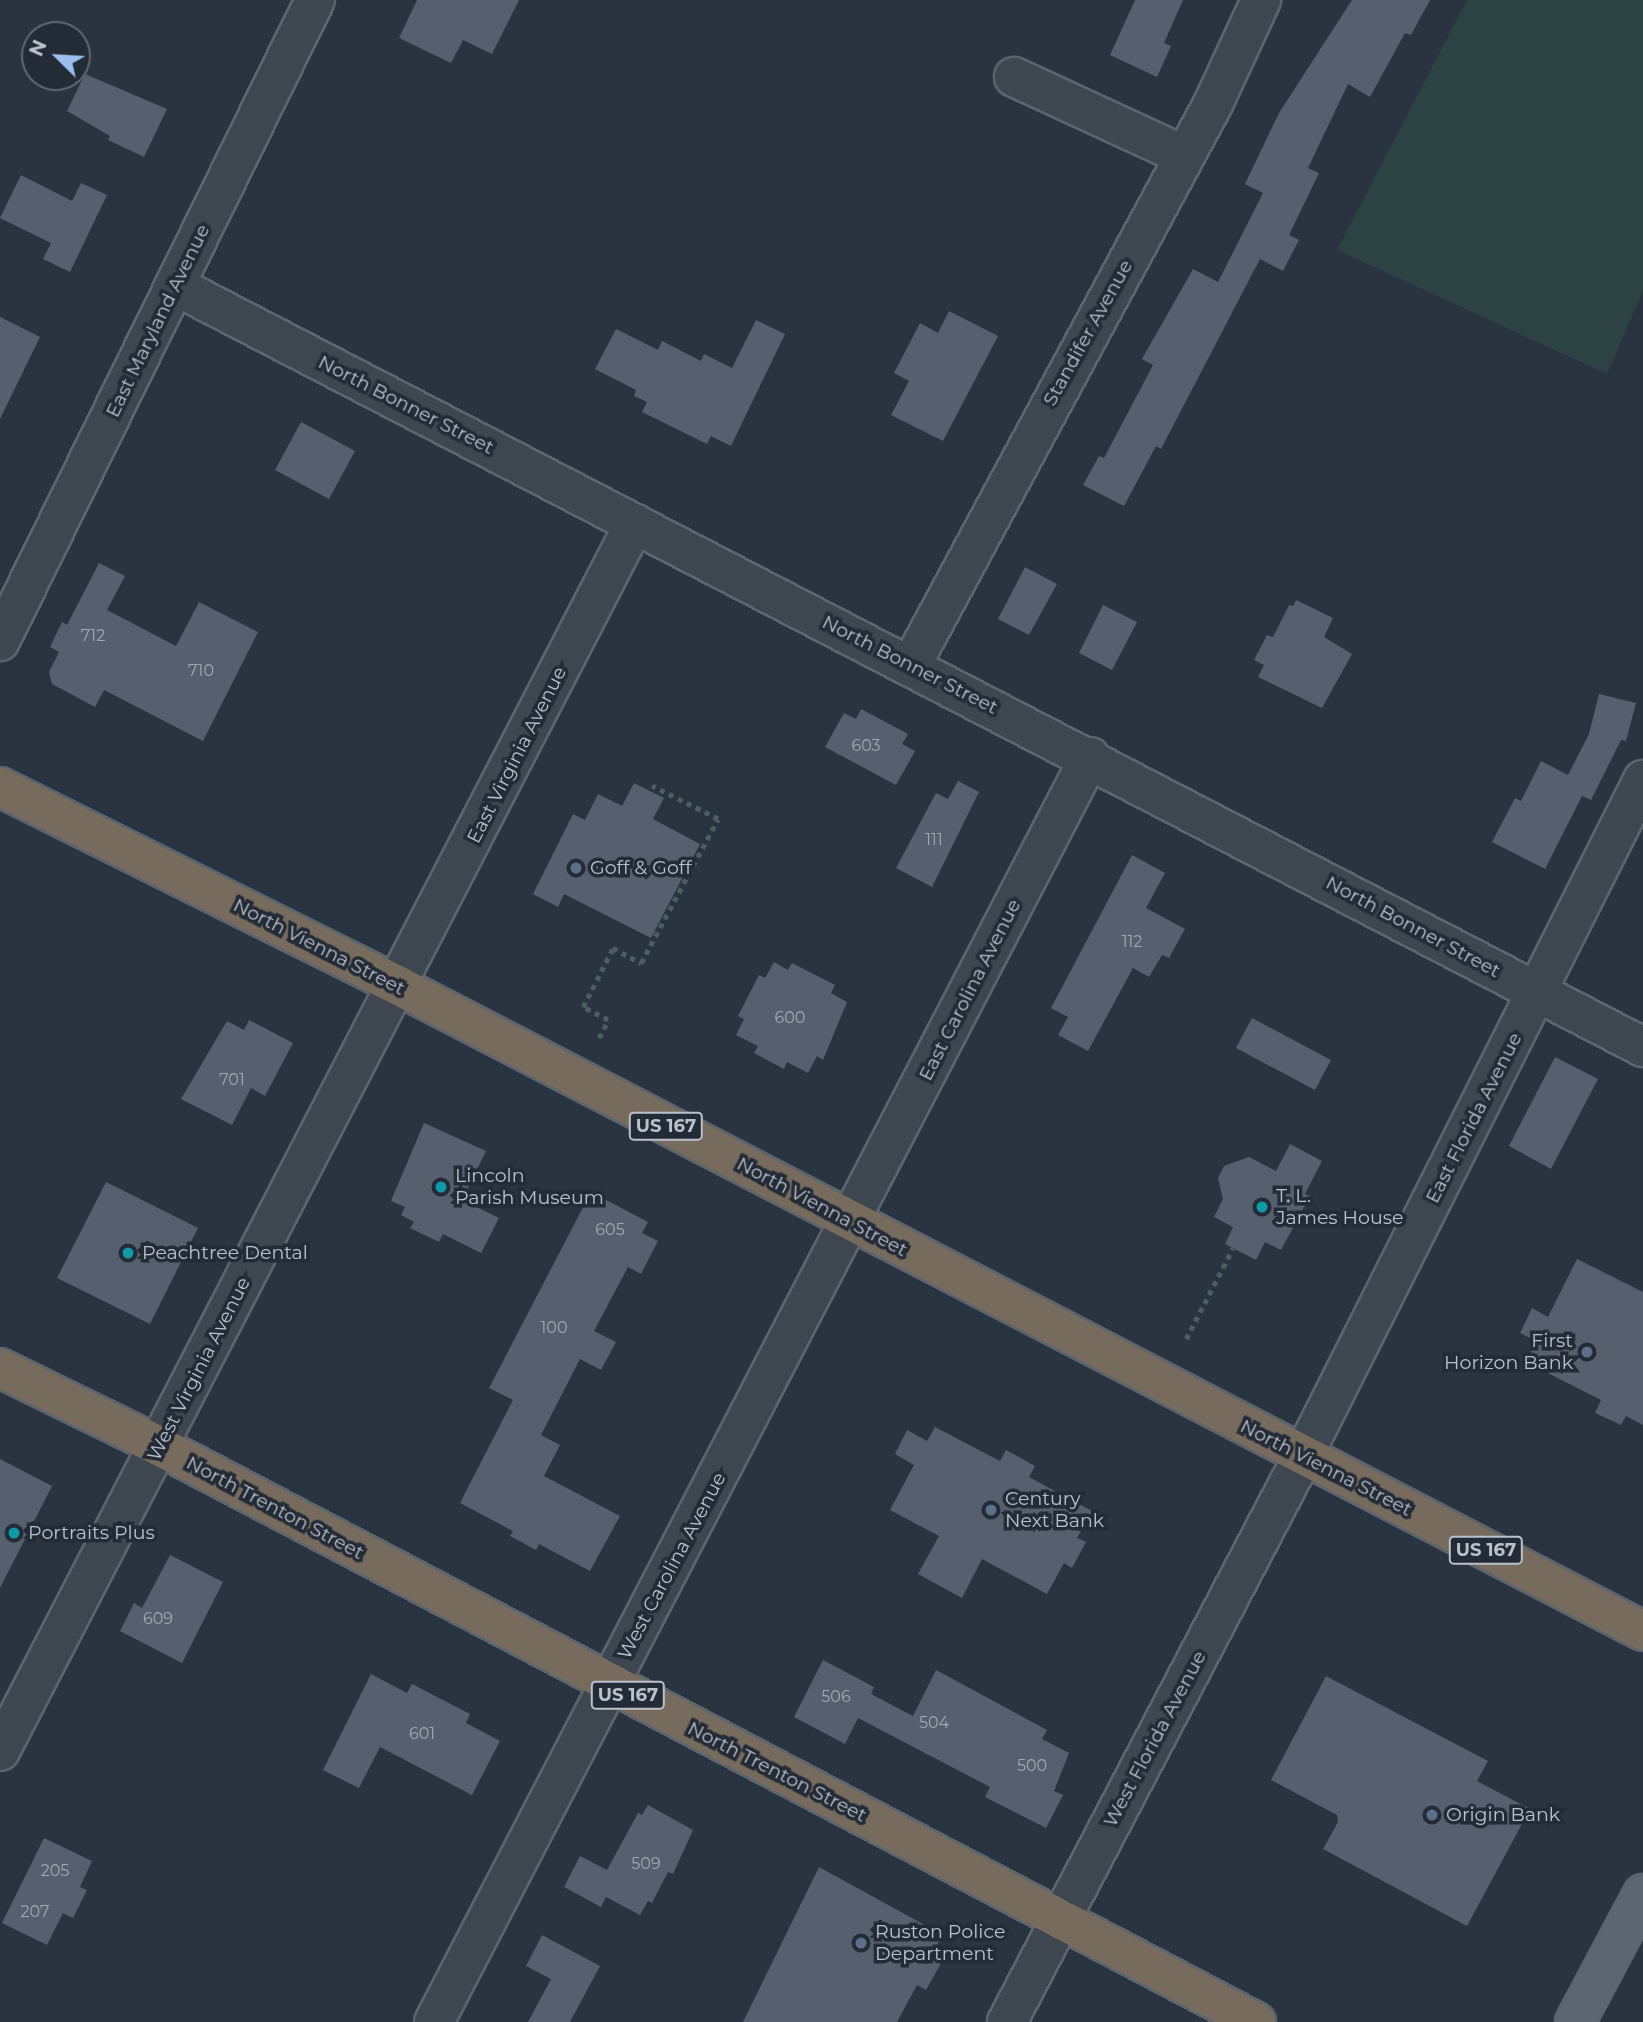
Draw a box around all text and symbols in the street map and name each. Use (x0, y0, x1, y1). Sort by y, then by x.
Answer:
north arrow (21, 21, 91, 91)
text: N (25, 36, 52, 60)
street label: East Maryland Avenue (101, 221, 215, 421)
street label: Standifer Avenue (1038, 256, 1138, 410)
street label: North Bonner Street (314, 351, 498, 459)
street label: North Bonner Street (818, 611, 1002, 719)
house number: 712 (81, 626, 105, 646)
house number: 710 (188, 661, 214, 681)
street label: East Virginia Avenue (463, 663, 571, 847)
house number: 603 (851, 736, 881, 756)
house number: 111 (925, 830, 943, 850)
place label: Goff & Goff (590, 857, 692, 879)
marker: Goff & Goff (568, 860, 584, 876)
street label: North Bonner Street (1322, 871, 1504, 983)
street label: North Vienna Street (229, 894, 409, 1000)
street label: East Carolina Avenue (914, 895, 1026, 1085)
house number: 112 (1122, 932, 1142, 952)
house number: 600 (775, 1008, 805, 1028)
street label: East Florida Avenue (1421, 1029, 1527, 1207)
house number: 701 (219, 1070, 245, 1090)
road number: US 167 (628, 1112, 704, 1140)
street label: North Vienna Street (733, 1152, 911, 1262)
place label: Lincoln Parish Museum (455, 1165, 604, 1209)
marker: Lincoln Parish Museum (433, 1179, 449, 1195)
place label: T. L. James House (1276, 1185, 1403, 1229)
marker: T. L. James House (1254, 1199, 1270, 1215)
house number: 605 (595, 1220, 625, 1240)
place label: Peachtree Dental (142, 1242, 308, 1264)
marker: Peachtree Dental (120, 1245, 136, 1261)
street label: West Virginia Avenue (143, 1273, 255, 1465)
house number: 100 (541, 1318, 567, 1338)
place label: First Horizon Bank (1444, 1330, 1573, 1374)
marker: First Horizon Bank (1579, 1344, 1595, 1360)
street label: North Vienna Street (1236, 1415, 1416, 1521)
street label: North Trenton Street (182, 1452, 368, 1564)
street label: West Carolina Avenue (613, 1469, 731, 1663)
place label: Century Next Bank (1005, 1488, 1104, 1532)
marker: Century Next Bank (983, 1502, 999, 1518)
place label: Portraits Plus (28, 1522, 155, 1544)
marker: Portraits Plus (6, 1525, 22, 1541)
road number: US 167 (1448, 1535, 1524, 1564)
house number: 609 (143, 1609, 173, 1629)
street label: West Florida Avenue (1099, 1647, 1211, 1831)
road number: US 167 (590, 1680, 666, 1710)
house number: 506 (821, 1687, 851, 1707)
house number: 504 (919, 1713, 949, 1733)
street label: North Trenton Street (684, 1717, 870, 1827)
house number: 601 (409, 1724, 435, 1744)
house number: 500 (1017, 1756, 1047, 1776)
place label: Origin Bank (1446, 1804, 1560, 1826)
marker: Origin Bank (1424, 1807, 1440, 1823)
house number: 509 (631, 1854, 661, 1874)
house number: 205 (41, 1861, 69, 1881)
house number: 207 (21, 1902, 49, 1922)
place label: Ruston Police Department (875, 1921, 1005, 1965)
marker: Ruston Police Department (853, 1935, 869, 1951)

